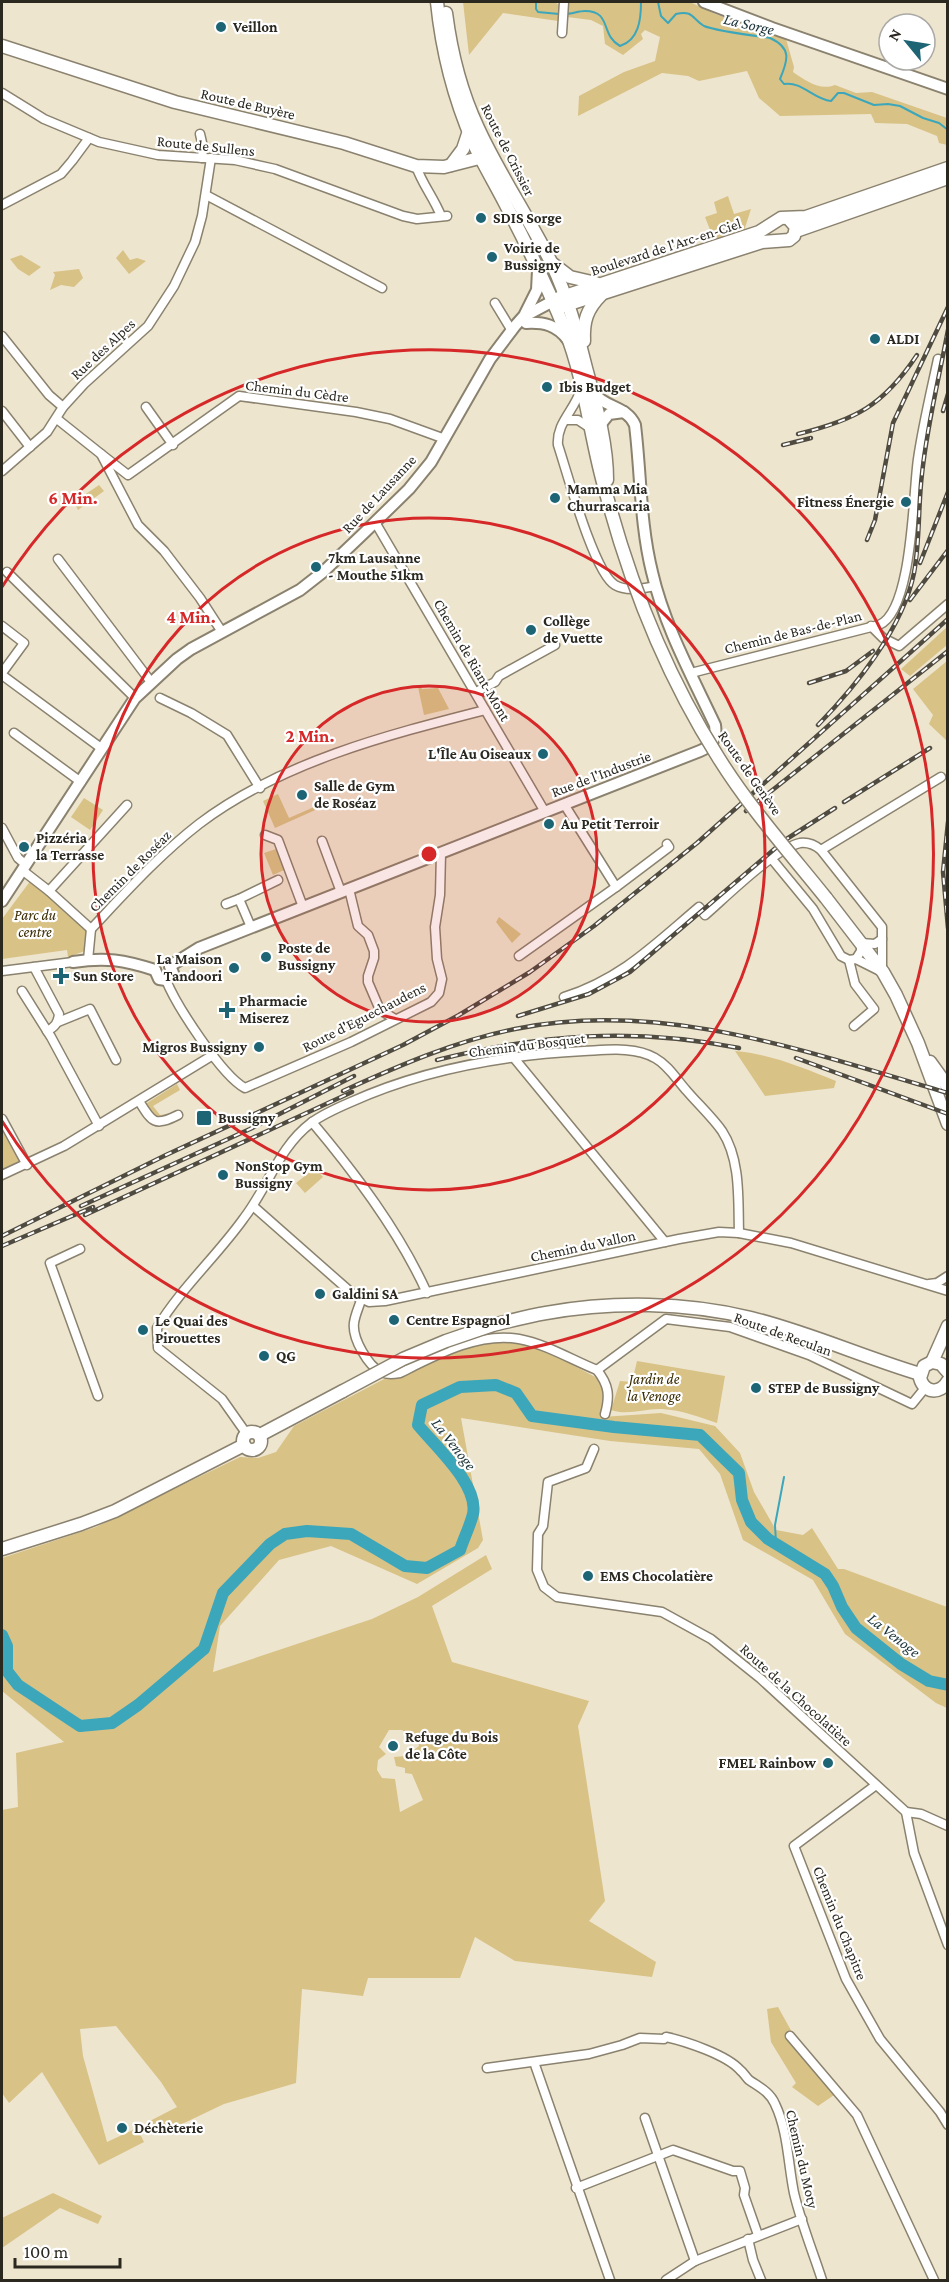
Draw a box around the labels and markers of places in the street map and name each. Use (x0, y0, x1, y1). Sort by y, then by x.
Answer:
place label: Veillon (232, 19, 278, 35)
marker: Veillon (214, 20, 228, 34)
place label: SDIS Sorge (493, 210, 562, 226)
marker: SDIS Sorge (474, 211, 488, 225)
place label: Voirie de Bussigny (503, 240, 562, 273)
marker: Voirie de Bussigny (485, 250, 499, 264)
place label: ALDI (886, 331, 919, 347)
marker: ALDI (868, 332, 882, 346)
place label: Ibis Budget (559, 379, 632, 395)
marker: Ibis Budget (540, 380, 554, 394)
place label: Mamma Mia Churrascaria (567, 481, 651, 514)
marker: Mamma Mia Churrascaria (548, 491, 562, 505)
place label: Fitness Énergie (797, 494, 894, 510)
marker: Fitness Énergie (899, 495, 913, 509)
place label: 7km Lausanne - Mouthe 51km (328, 550, 424, 583)
marker: 7km Lausanne - Mouthe 51km (309, 560, 323, 574)
place label: Collège de Vuette (543, 613, 603, 646)
marker: Collège de Vuette (524, 623, 538, 637)
place label: L'Île Au Oiseaux (428, 746, 531, 762)
marker: L'Île Au Oiseaux (536, 747, 550, 761)
place label: Salle de Gym de Roséaz (314, 778, 395, 811)
marker: Salle de Gym de Roséaz (295, 788, 309, 802)
place label: Au Petit Terroir (560, 816, 659, 832)
marker: Au Petit Terroir (542, 817, 556, 831)
place label: Pizzéria la Terrasse (36, 830, 104, 863)
marker: Pizzéria la Terrasse (17, 840, 31, 854)
centre of rings (419, 844, 439, 864)
place label: Poste de Bussigny (278, 940, 336, 973)
marker: Poste de Bussigny (259, 950, 273, 964)
place label: La Maison Tandoori (156, 951, 223, 984)
marker: La Maison Tandoori (227, 961, 241, 975)
place label: Sun Store (73, 968, 134, 984)
marker: Sun Store (54, 969, 68, 983)
place label: Pharmacie Miserez (239, 993, 307, 1026)
marker: Pharmacie Miserez (220, 1003, 234, 1017)
place label: Migros Bussigny (142, 1039, 248, 1055)
marker: Migros Bussigny (252, 1040, 266, 1054)
marker: Bussigny (195, 1109, 213, 1127)
place label: Bussigny (218, 1110, 276, 1126)
place label: NonStop Gym Bussigny (235, 1158, 323, 1191)
marker: NonStop Gym Bussigny (216, 1168, 230, 1182)
place label: Galdini SA (332, 1286, 399, 1302)
marker: Galdini SA (313, 1287, 327, 1301)
place label: Centre Espagnol (406, 1312, 511, 1328)
place label: Le Quai des Pirouettes (155, 1313, 228, 1346)
marker: Centre Espagnol (387, 1313, 401, 1327)
marker: Le Quai des Pirouettes (136, 1323, 150, 1337)
place label: QG (276, 1348, 296, 1364)
marker: QG (257, 1349, 271, 1363)
place label: STEP de Bussigny (768, 1380, 880, 1396)
marker: STEP de Bussigny (749, 1381, 763, 1395)
place label: EMS Chocolatière (600, 1568, 713, 1584)
marker: EMS Chocolatière (581, 1569, 595, 1583)
place label: Refuge du Bois de la Côte (405, 1729, 498, 1762)
marker: Refuge du Bois de la Côte (386, 1739, 400, 1753)
place label: FMEL Rainbow (719, 1755, 817, 1771)
marker: FMEL Rainbow (821, 1756, 835, 1770)
place label: Déchèterie (134, 2120, 203, 2136)
marker: Déchèterie (115, 2121, 129, 2135)

